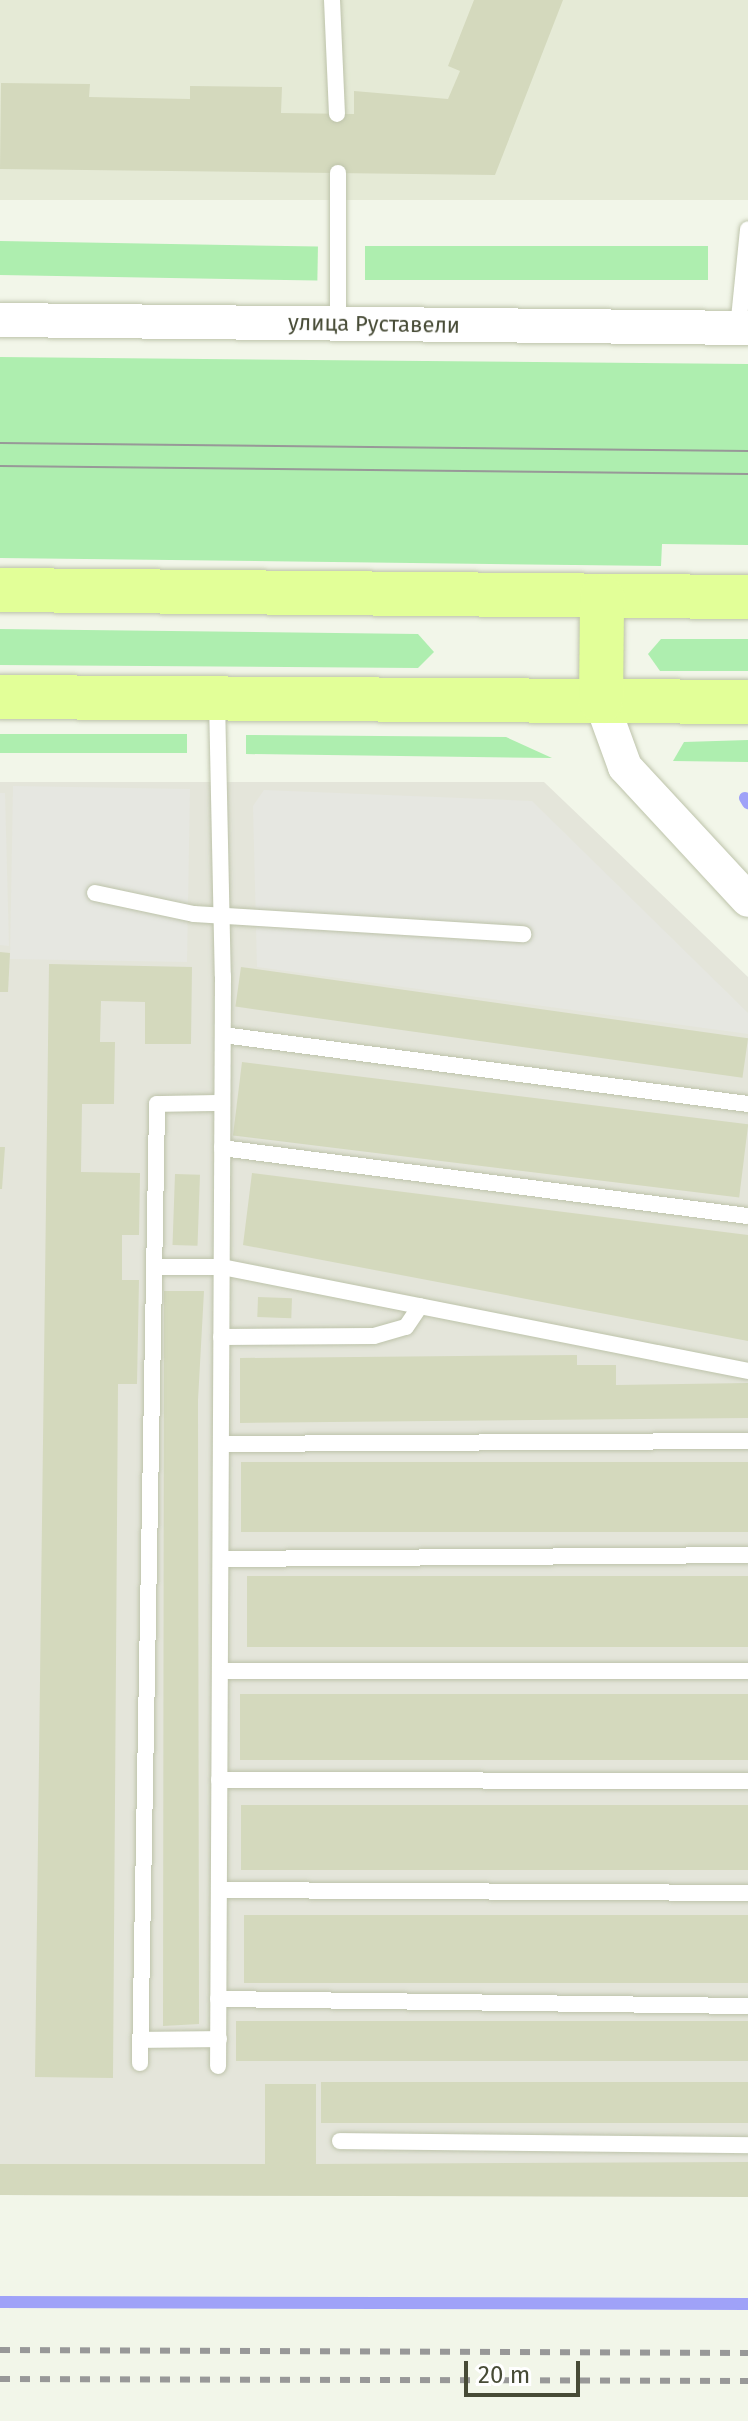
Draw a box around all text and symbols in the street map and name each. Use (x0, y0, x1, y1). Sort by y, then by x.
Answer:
street label: улица Руставели (288, 309, 460, 339)
scale bar (468, 2345, 584, 2395)
text: 20 m (478, 2361, 530, 2389)

